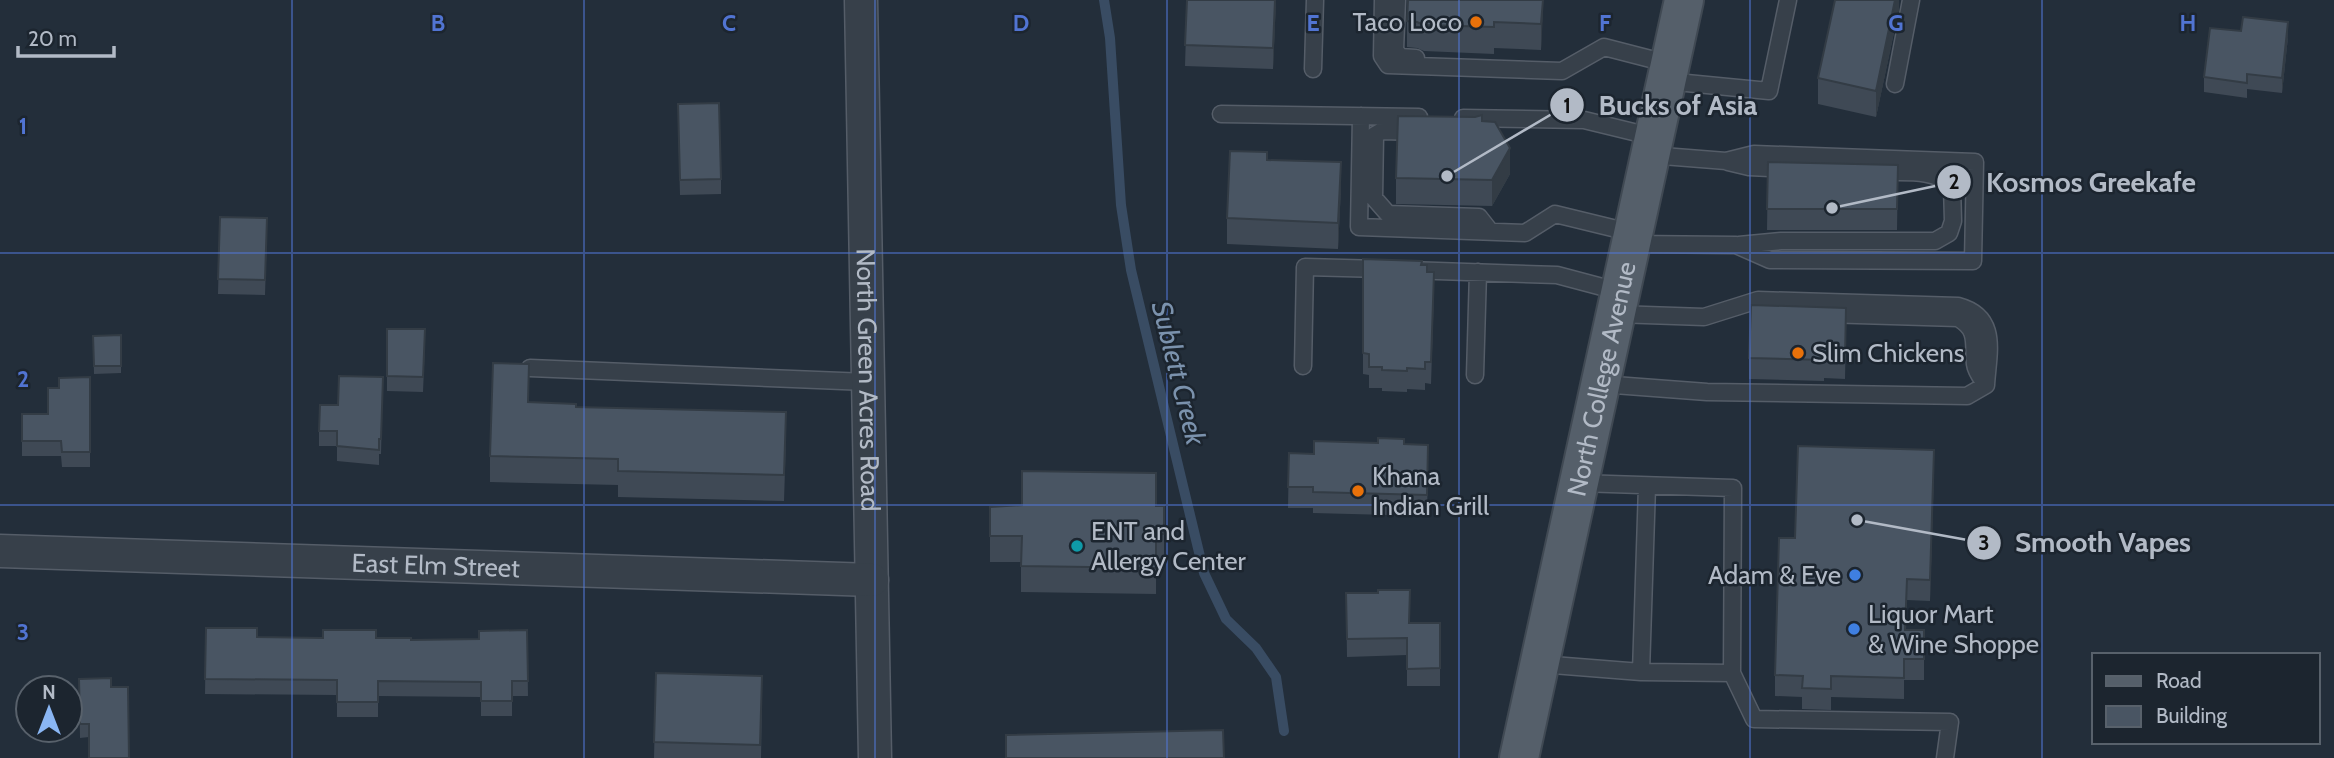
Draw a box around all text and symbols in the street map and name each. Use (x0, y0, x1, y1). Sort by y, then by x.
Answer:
place label: Taco Loco (1352, 6, 1462, 38)
text: B (431, 9, 445, 37)
text: C (722, 9, 736, 37)
text: D (1013, 9, 1029, 37)
text: E (1306, 9, 1320, 37)
text: F (1599, 9, 1611, 37)
text: G (1888, 9, 1904, 37)
text: H (2180, 9, 2196, 37)
scale bar (18, 14, 114, 58)
marker: Taco Loco (1468, 14, 1484, 30)
text: 20 m (28, 26, 77, 51)
callout: Bucks of Asia (1550, 81, 1772, 130)
text: Bucks of Asia (1599, 88, 1758, 122)
text: 1 (1563, 93, 1571, 118)
text: 1 (19, 112, 27, 140)
callout: Kosmos Greekafe (1937, 158, 2210, 207)
text: Kosmos Greekafe (1986, 165, 2196, 199)
text: 2 (1948, 169, 1960, 194)
street label: North Green Acres Road (850, 248, 886, 512)
street label: North College Avenue (1560, 259, 1643, 499)
water label: Sublett Creek (1145, 298, 1214, 449)
place label: Slim Chickens (1812, 337, 1965, 369)
marker: Slim Chickens (1790, 345, 1806, 361)
text: 2 (17, 365, 29, 393)
place label: Khana Indian Grill (1372, 460, 1489, 522)
marker: Khana Indian Grill (1350, 483, 1366, 499)
place label: ENT and Allergy Center (1091, 515, 1247, 577)
callout: Smooth Vapes (1966, 518, 2205, 567)
text: Smooth Vapes (2015, 525, 2191, 559)
text: 3 (1978, 530, 1990, 555)
marker: ENT and Allergy Center (1069, 538, 1085, 554)
street label: East Elm Street (351, 547, 521, 584)
place label: Adam & Eve (1708, 559, 1841, 591)
marker: Adam & Eve (1847, 567, 1863, 583)
place label: Liquor Mart & Wine Shoppe (1868, 598, 2039, 660)
text: 3 (17, 618, 29, 646)
marker: Liquor Mart & Wine Shoppe (1846, 621, 1862, 637)
legend (2092, 653, 2320, 744)
text: Road (2156, 668, 2202, 693)
north arrow (14, 674, 84, 744)
text: N (42, 681, 56, 704)
text: Building (2156, 703, 2228, 728)

